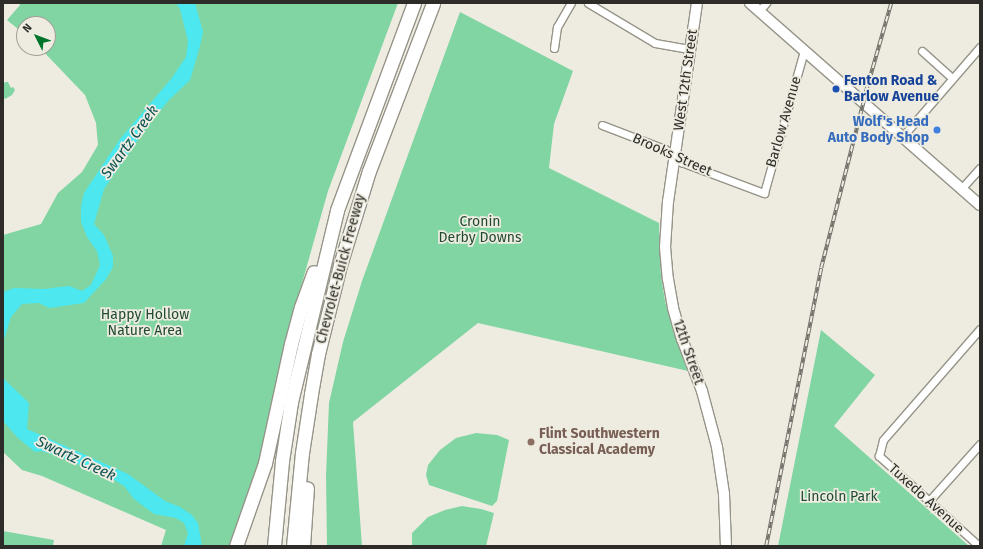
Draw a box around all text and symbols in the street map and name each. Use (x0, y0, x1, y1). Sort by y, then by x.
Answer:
north arrow (16, 16, 56, 56)
text: N (20, 21, 35, 35)
street label: West 12th Street (671, 28, 701, 132)
place label: Fenton Road & Barlow Avenue (844, 73, 939, 106)
street label: Barlow Avenue (763, 75, 805, 169)
marker: Fenton Road & Barlow Avenue (831, 84, 841, 94)
water label: Swartz Creek (98, 102, 162, 182)
place label: Wolf's Head Auto Body Shop (828, 114, 929, 146)
marker: Wolf's Head Auto Body Shop (932, 125, 942, 135)
street label: Brooks Street (630, 130, 714, 180)
street label: Chevrolet-Buick Freeway (313, 192, 369, 346)
park label: Cronin Derby Downs (439, 214, 521, 246)
park label: Happy Hollow Nature Area (101, 307, 189, 340)
street label: 12th Street (669, 317, 707, 387)
place label: Flint Southwestern Classical Academy (539, 426, 660, 458)
water label: Swartz Creek (33, 433, 119, 485)
marker: Flint Southwestern Classical Academy (526, 437, 536, 447)
street label: Tuxedo Avenue (885, 461, 967, 537)
park label: Lincoln Park (800, 489, 878, 505)

